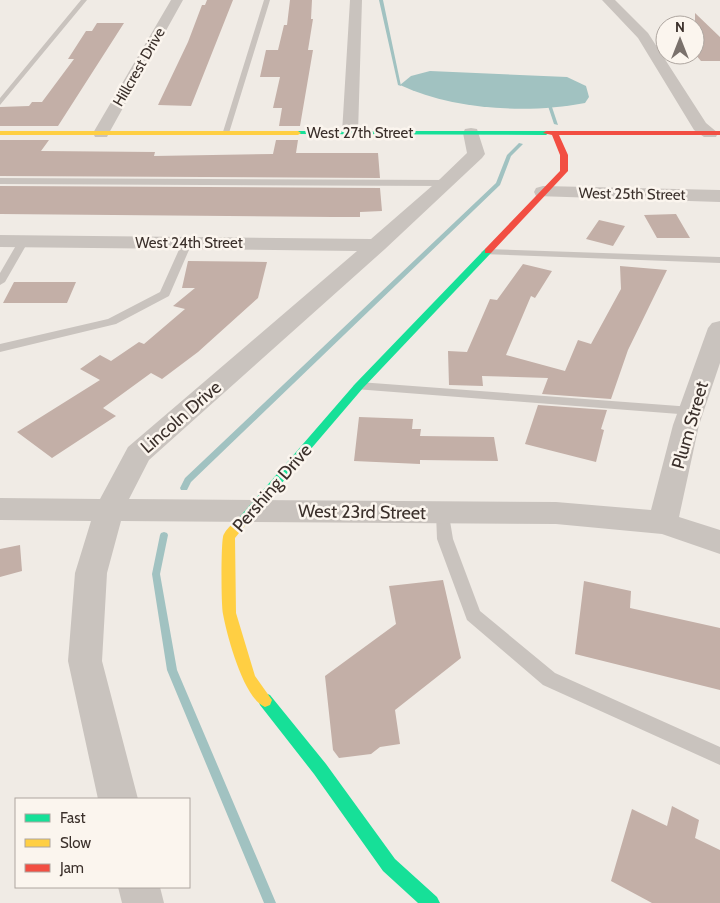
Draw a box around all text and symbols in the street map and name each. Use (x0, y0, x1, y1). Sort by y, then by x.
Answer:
north arrow (655, 15, 705, 65)
text: N (675, 18, 685, 36)
street label: Hillcrest Drive (109, 24, 169, 110)
street label: West 27th Street (307, 124, 413, 142)
street label: West 25th Street (578, 184, 686, 204)
street label: West 24th Street (135, 234, 243, 252)
street label: Lincoln Drive (136, 376, 226, 458)
street label: Plum Street (667, 379, 713, 471)
street label: Pershing Drive (228, 439, 316, 537)
street label: West 23rd Street (298, 500, 426, 524)
legend (15, 798, 190, 888)
text: Fast (60, 809, 85, 827)
text: Slow (60, 834, 91, 852)
text: Jam (59, 859, 84, 877)

